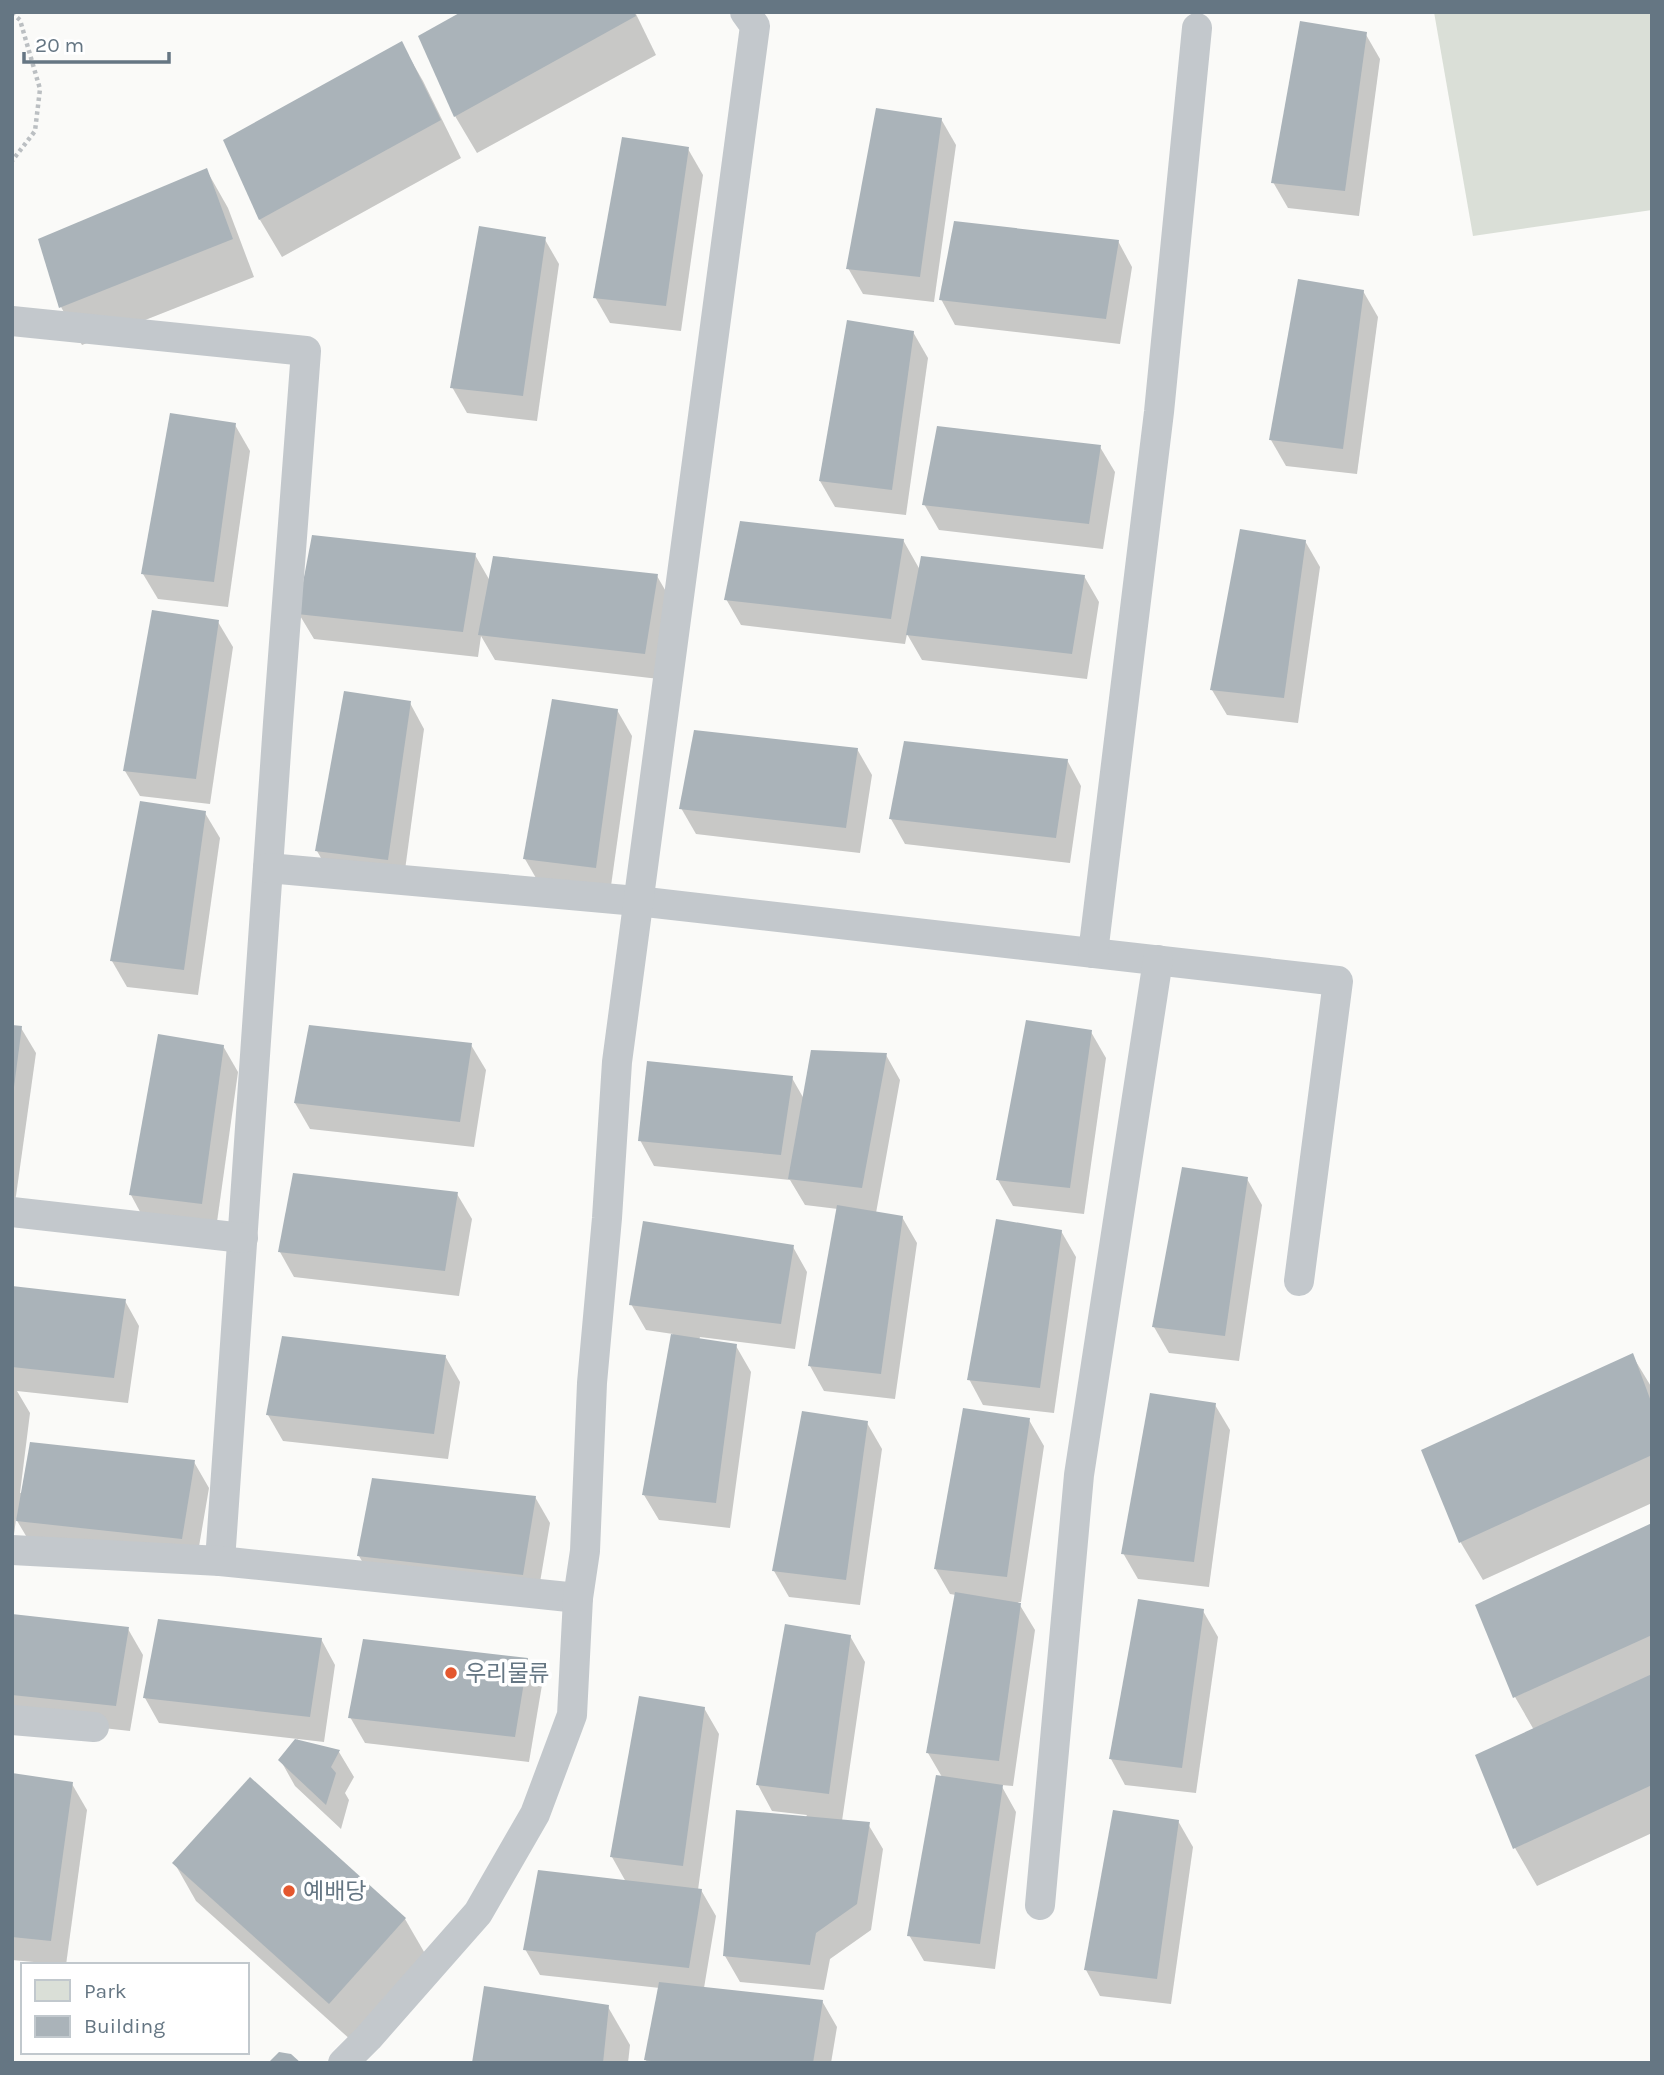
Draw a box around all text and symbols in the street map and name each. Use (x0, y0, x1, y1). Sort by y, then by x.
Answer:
scale bar (24, 21, 170, 65)
text: 20 m (35, 33, 84, 57)
place label: 우리물류 (465, 1660, 550, 1687)
marker: 우리물류 (443, 1665, 459, 1681)
place label: 예배당 (303, 1878, 366, 1905)
marker: 예배당 (281, 1883, 297, 1899)
legend (21, 1963, 248, 2054)
text: Park (84, 1979, 127, 2003)
text: Building (84, 2014, 165, 2038)

